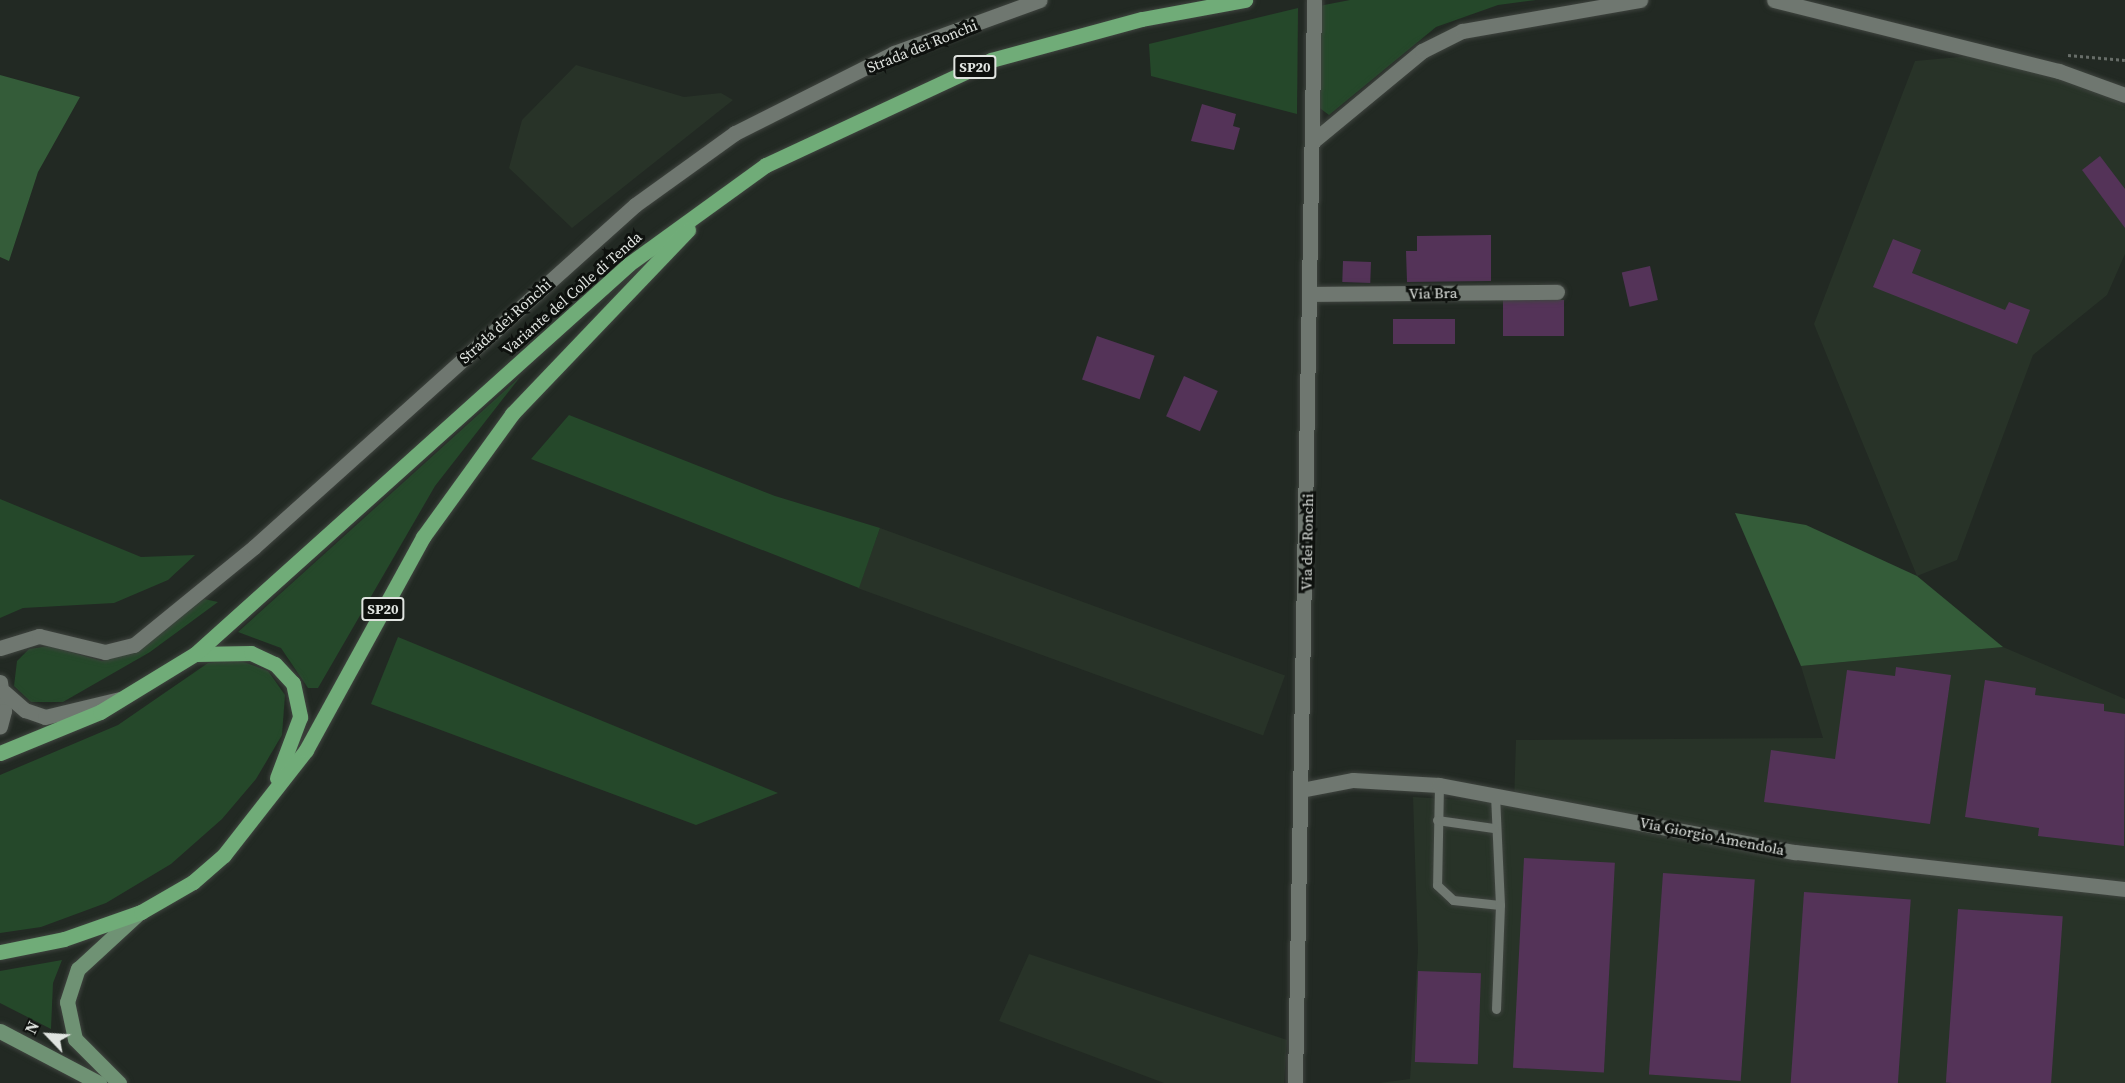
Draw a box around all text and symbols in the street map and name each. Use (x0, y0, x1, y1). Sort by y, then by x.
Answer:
street label: Strada dei Ronchi (864, 16, 980, 76)
road number: SP20 (952, 56, 998, 78)
street label: Variante del Colle di Tenda (499, 228, 645, 358)
street label: Strada dei Ronchi (455, 275, 555, 367)
street label: Via Bra (1409, 284, 1457, 302)
street label: Via dei Ronchi (1297, 493, 1317, 591)
road number: SP20 (360, 598, 406, 620)
street label: Via Giorgio Amendola (1638, 813, 1786, 859)
north arrow (18, 1005, 78, 1065)
text: N (19, 1017, 44, 1037)

